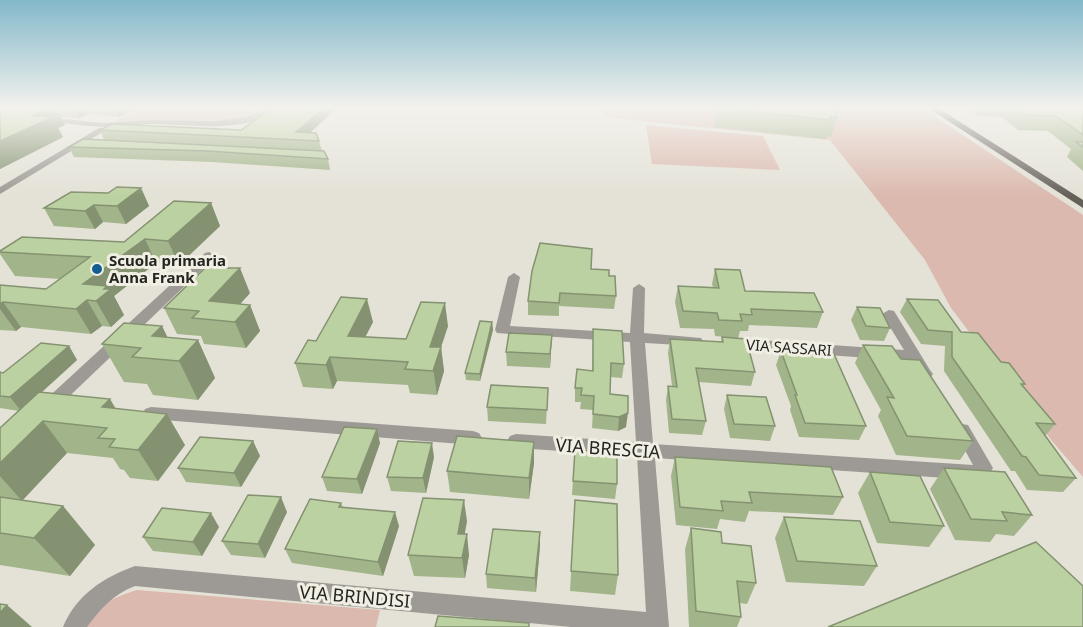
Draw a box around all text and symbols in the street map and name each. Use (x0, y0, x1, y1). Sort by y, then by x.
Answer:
place label: Scuola primaria Anna Frank (109, 250, 226, 287)
marker: Scuola primaria Anna Frank (90, 262, 104, 276)
street label: VIA SASSARI (745, 334, 833, 360)
street label: VIA BRESCIA (555, 432, 662, 464)
street label: VIA BRINDISI (299, 579, 411, 613)

